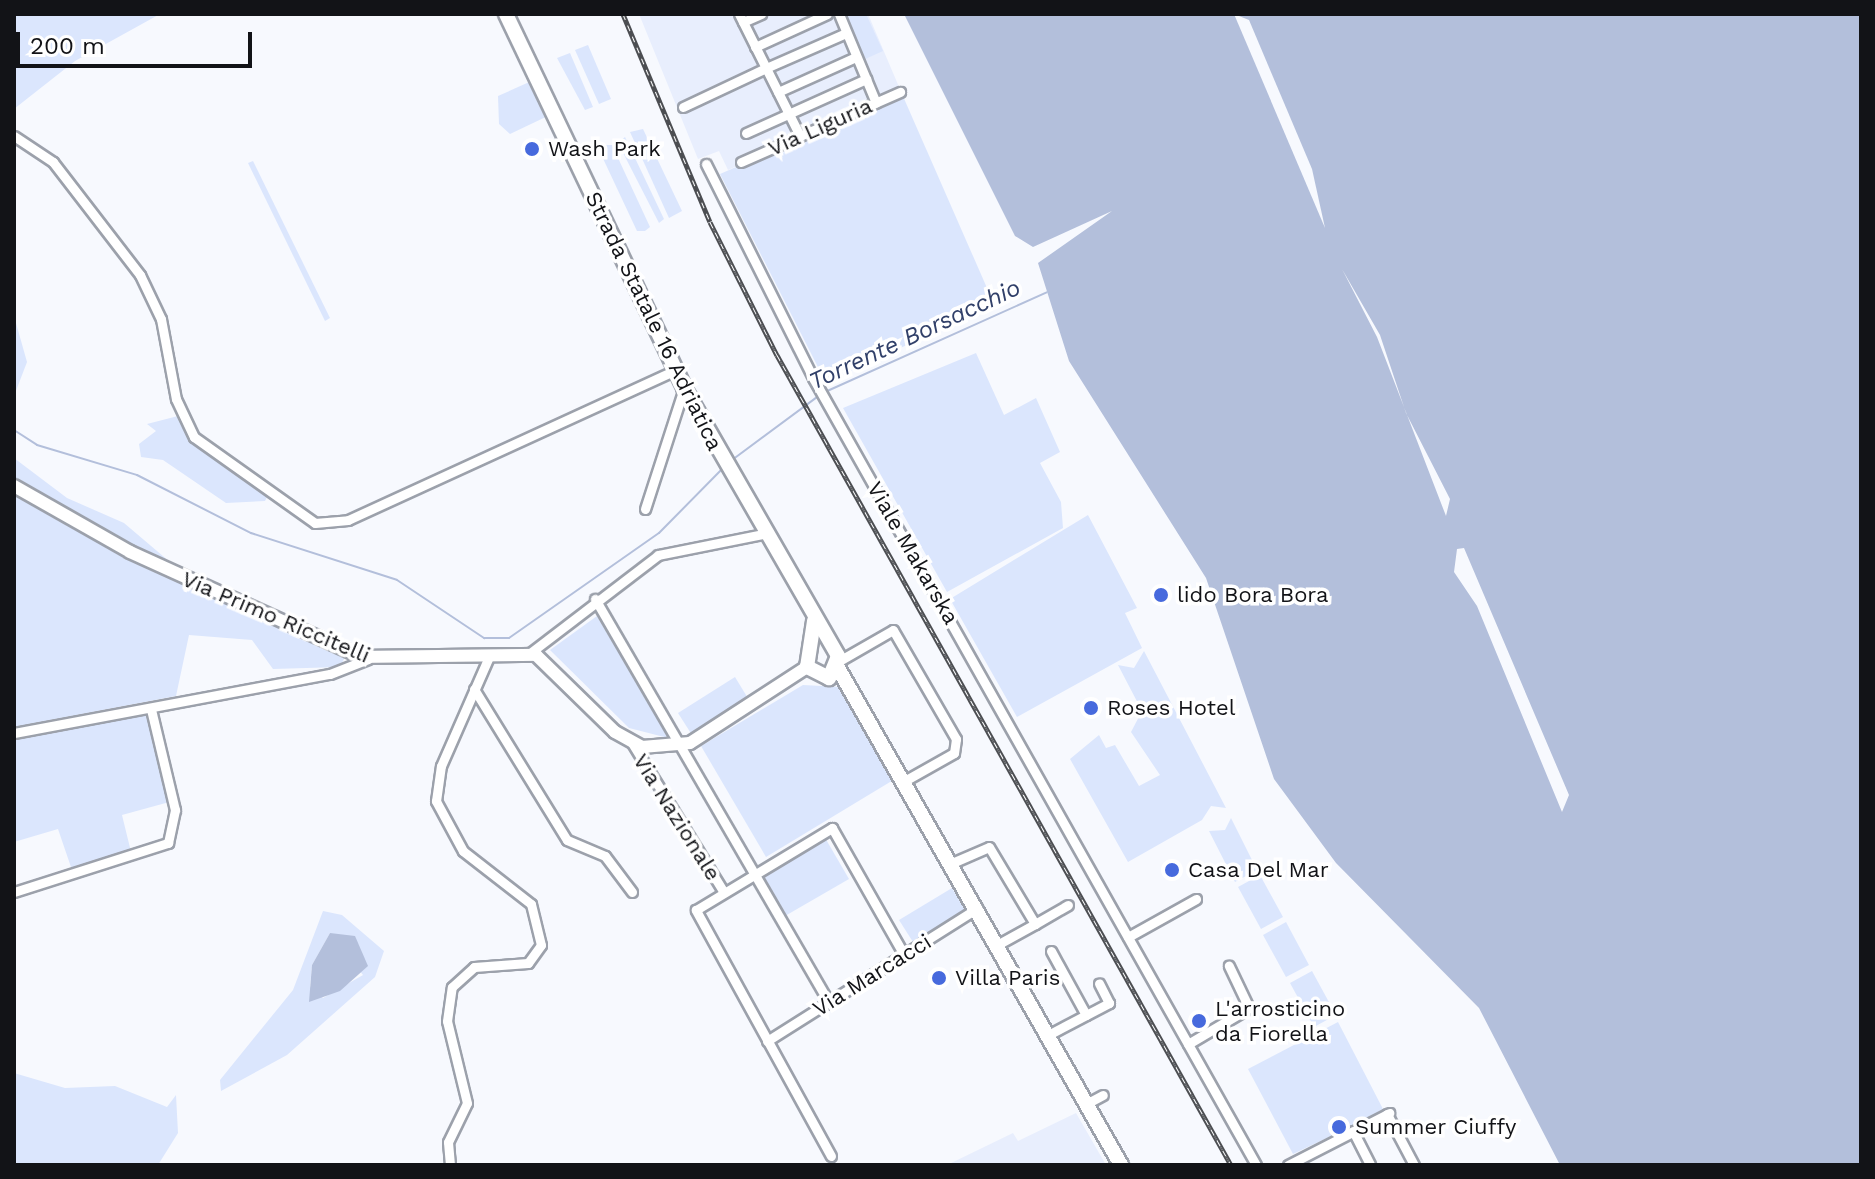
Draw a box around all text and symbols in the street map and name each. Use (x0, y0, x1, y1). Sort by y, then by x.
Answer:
scale bar (20, 16, 256, 66)
text: 200 m (30, 32, 105, 60)
street label: Via Liguria (764, 92, 876, 162)
place label: Wash Park (548, 136, 661, 162)
marker: Wash Park (523, 140, 541, 158)
street label: Strada Statale 16 Adriatica (579, 187, 729, 455)
water label: Torrente Borsacchio (805, 273, 1025, 397)
street label: Viale Makarska (862, 477, 964, 629)
street label: Via Primo Riccitelli (178, 565, 374, 669)
place label: lido Bora Bora (1177, 582, 1329, 608)
marker: lido Bora Bora (1152, 586, 1170, 604)
place label: Roses Hotel (1107, 695, 1235, 721)
marker: Roses Hotel (1082, 699, 1100, 717)
street label: Via Nazionale (627, 749, 727, 885)
place label: Casa Del Mar (1188, 857, 1330, 883)
marker: Casa Del Mar (1163, 861, 1181, 879)
street label: Via Marcacci (808, 928, 936, 1022)
place label: Villa Paris (955, 965, 1061, 991)
marker: Villa Paris (930, 969, 948, 987)
place label: L'arrosticino da Fiorella (1215, 995, 1345, 1046)
marker: L'arrosticino da Fiorella (1190, 1012, 1208, 1030)
place label: Summer Ciuffy (1355, 1114, 1517, 1140)
marker: Summer Ciuffy (1330, 1118, 1348, 1136)

